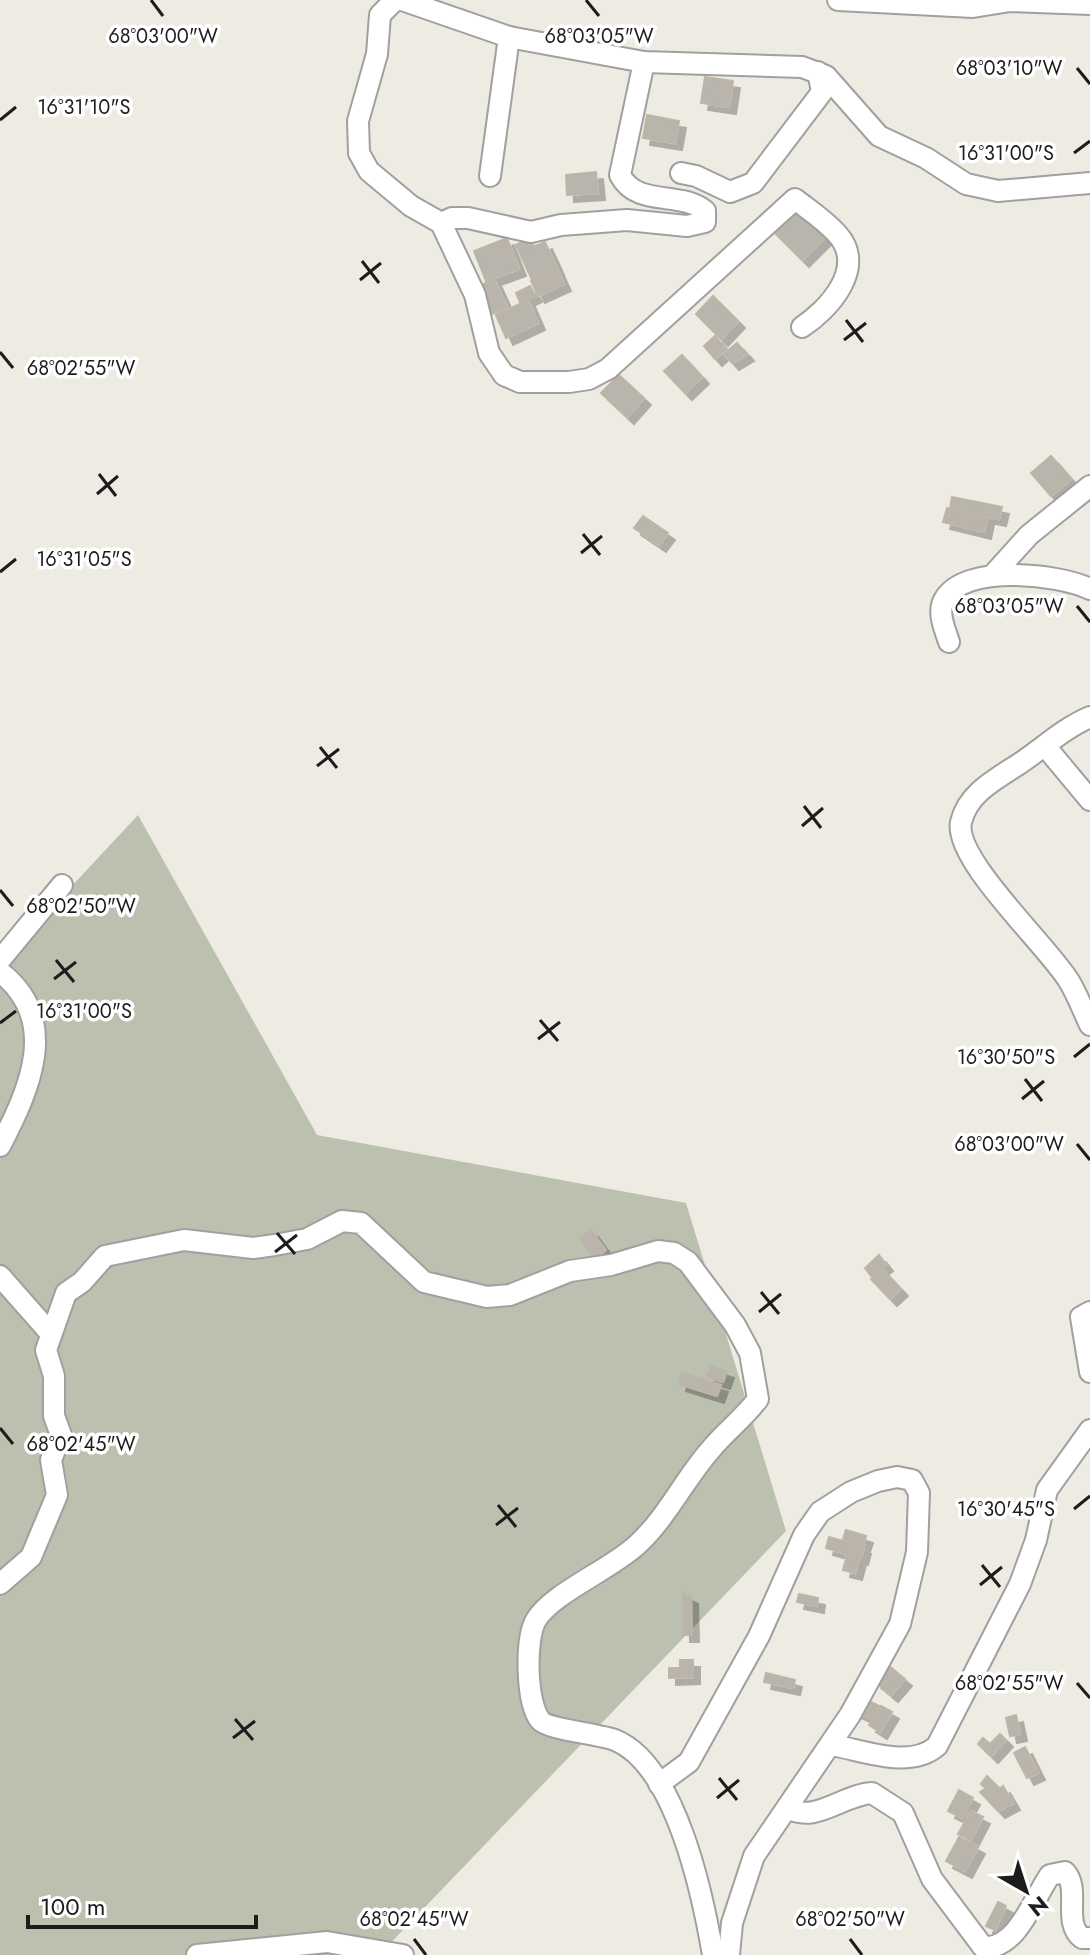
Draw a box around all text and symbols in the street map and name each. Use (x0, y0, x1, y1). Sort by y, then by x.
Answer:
text: 68°03'00"W (108, 22, 218, 51)
text: 68°03'05"W (545, 22, 654, 51)
text: 68°03'10"W (956, 54, 1063, 83)
text: 16°31'10"S (38, 93, 131, 122)
text: 16°31'00"S (958, 139, 1054, 168)
text: 68°02'55"W (27, 354, 136, 383)
text: 16°31'05"S (36, 545, 132, 574)
text: 68°03'05"W (955, 592, 1064, 621)
text: 68°02'50"W (26, 892, 136, 921)
text: 16°31'00"S (36, 997, 132, 1026)
text: 16°30'50"S (957, 1043, 1055, 1072)
text: 68°03'00"W (954, 1130, 1064, 1159)
text: 68°02'45"W (26, 1430, 136, 1459)
text: 16°30'45"S (957, 1495, 1055, 1524)
text: 68°02'55"W (955, 1669, 1064, 1698)
north arrow (986, 1851, 1066, 1931)
scale bar (28, 1879, 256, 1929)
text: 100 m (40, 1889, 106, 1924)
text: N (1022, 1889, 1055, 1924)
text: 68°02'45"W (359, 1905, 469, 1934)
text: 68°02'50"W (795, 1905, 905, 1934)

